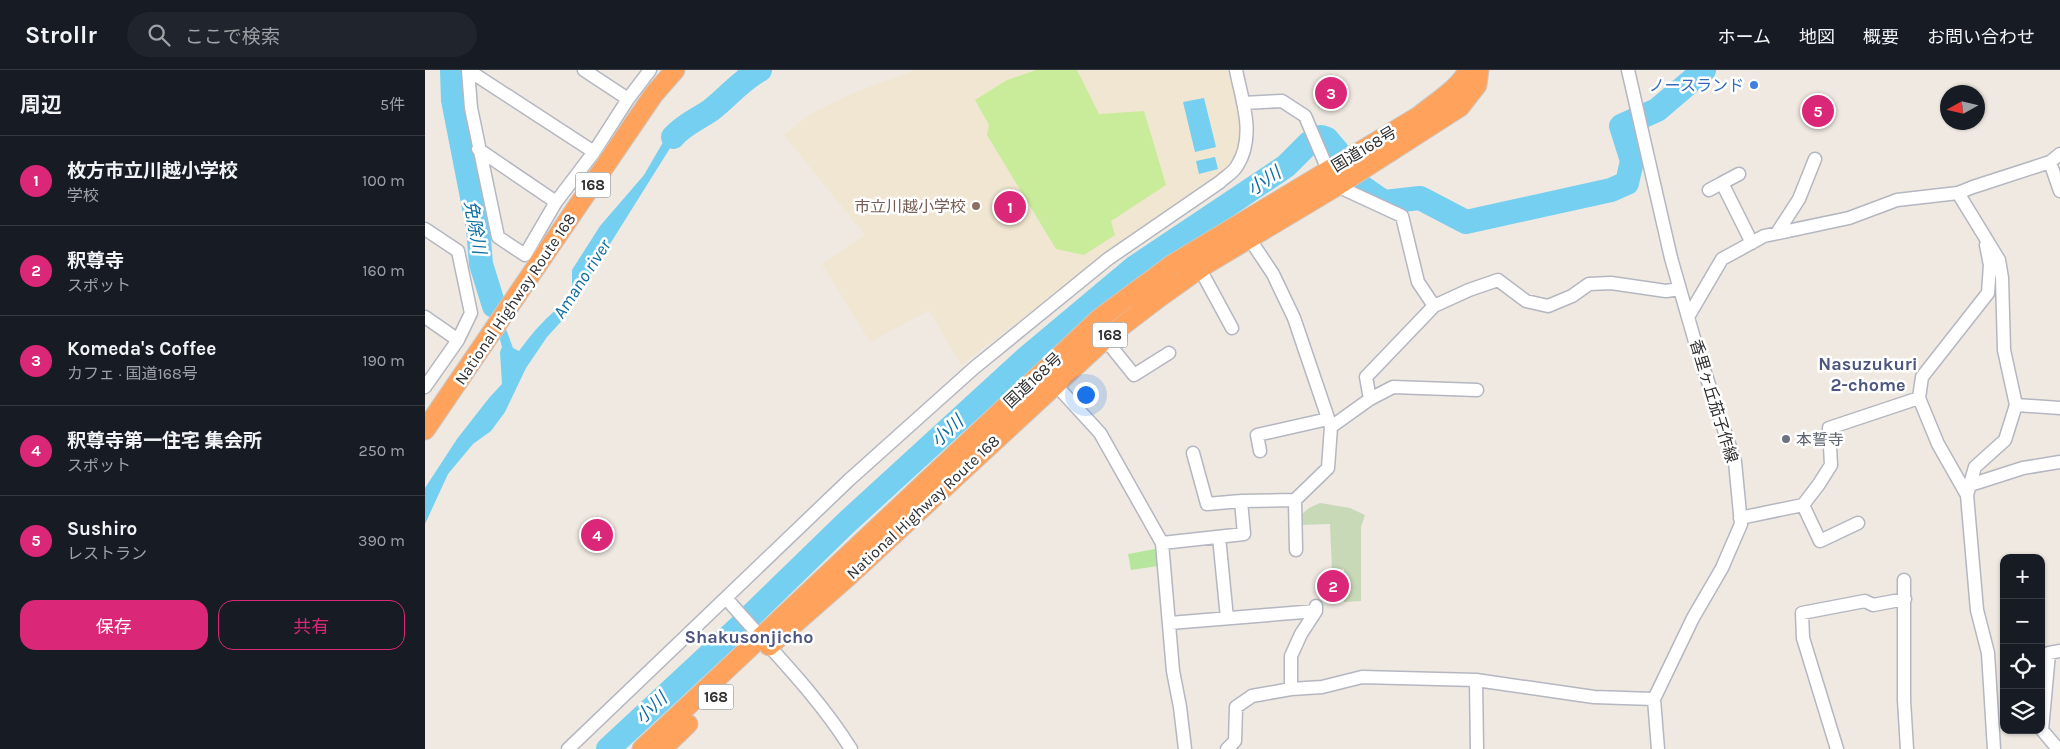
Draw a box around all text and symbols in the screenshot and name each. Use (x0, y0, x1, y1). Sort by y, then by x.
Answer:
search box (127, 12, 477, 57)
text: Strollr (25, 21, 97, 49)
icon: search (145, 21, 173, 49)
text: ここで検索 (185, 26, 280, 48)
text: ホーム (1718, 26, 1771, 48)
text: 地図 (1799, 26, 1835, 48)
text: 概要 (1863, 26, 1899, 48)
text: お問い合わせ (1927, 26, 2035, 48)
pin: 3 (1315, 74, 1347, 112)
place label: ノースランド (1649, 76, 1744, 95)
marker: ノースランド (1748, 79, 1760, 91)
north arrow (1940, 85, 1985, 130)
pin: 5 (1802, 92, 1834, 130)
text: 周辺 (20, 93, 62, 117)
text: 5件 (380, 95, 405, 114)
street label: 国道168号 (1328, 122, 1400, 176)
text: 枚方市立川越小学校 (67, 160, 238, 182)
water label: 小川 (1243, 161, 1287, 200)
text: 1 (33, 171, 39, 190)
text: 100 m (362, 171, 405, 190)
road number: 168 (575, 172, 611, 198)
text: 学校 (67, 186, 99, 205)
pin: 1 (994, 188, 1026, 226)
place label: 市立川越小学校 (854, 197, 966, 216)
water label: 免除川 (459, 199, 491, 257)
marker: 市立川越小学校 (970, 200, 982, 212)
street label: National Highway Route 168 (451, 210, 579, 388)
water label: Amano river (548, 235, 616, 323)
text: 釈尊寺 (67, 250, 124, 272)
text: 2 (31, 261, 41, 280)
text: 160 m (362, 261, 405, 280)
text: スポット (67, 276, 131, 295)
road number: 168 (1093, 322, 1127, 348)
street label: 香里ヶ丘茄子作線 (1686, 337, 1742, 465)
text: Komeda's Coffee (67, 338, 216, 360)
street label: 国道168号 (1000, 348, 1066, 412)
text: 3 (31, 351, 41, 370)
text: 190 m (362, 351, 405, 370)
district label: Nasuzukuri 2-chome (1818, 353, 1918, 396)
text: カフェ · 国道168号 (67, 364, 198, 383)
your location (1073, 382, 1099, 408)
water label: 小川 (926, 409, 969, 451)
text: 釈尊寺第一住宅 集会所 (67, 430, 262, 452)
place label: 本誓寺 (1796, 430, 1844, 449)
street label: National Highway Route 168 (843, 431, 1003, 583)
marker: 本誓寺 (1780, 433, 1792, 445)
text: 4 (31, 441, 41, 460)
text: 250 m (358, 441, 405, 460)
text: スポット (67, 456, 131, 475)
pin: 4 (581, 516, 613, 554)
text: Sushiro (67, 518, 137, 540)
text: 5 (31, 531, 41, 550)
text: 390 m (358, 531, 405, 550)
text: レストラン (67, 544, 147, 563)
map controls (2000, 554, 2045, 734)
button: + (2000, 554, 2045, 599)
pin: 2 (1317, 567, 1349, 605)
button: − (2000, 599, 2045, 644)
button: 保存 (20, 600, 208, 650)
button: 共有 (218, 600, 405, 650)
district label: Shakusonjicho (685, 626, 813, 648)
button: locate (2000, 644, 2045, 689)
road number: 168 (699, 684, 733, 710)
water label: 小川 (630, 686, 673, 728)
button: layers (2000, 689, 2045, 734)

